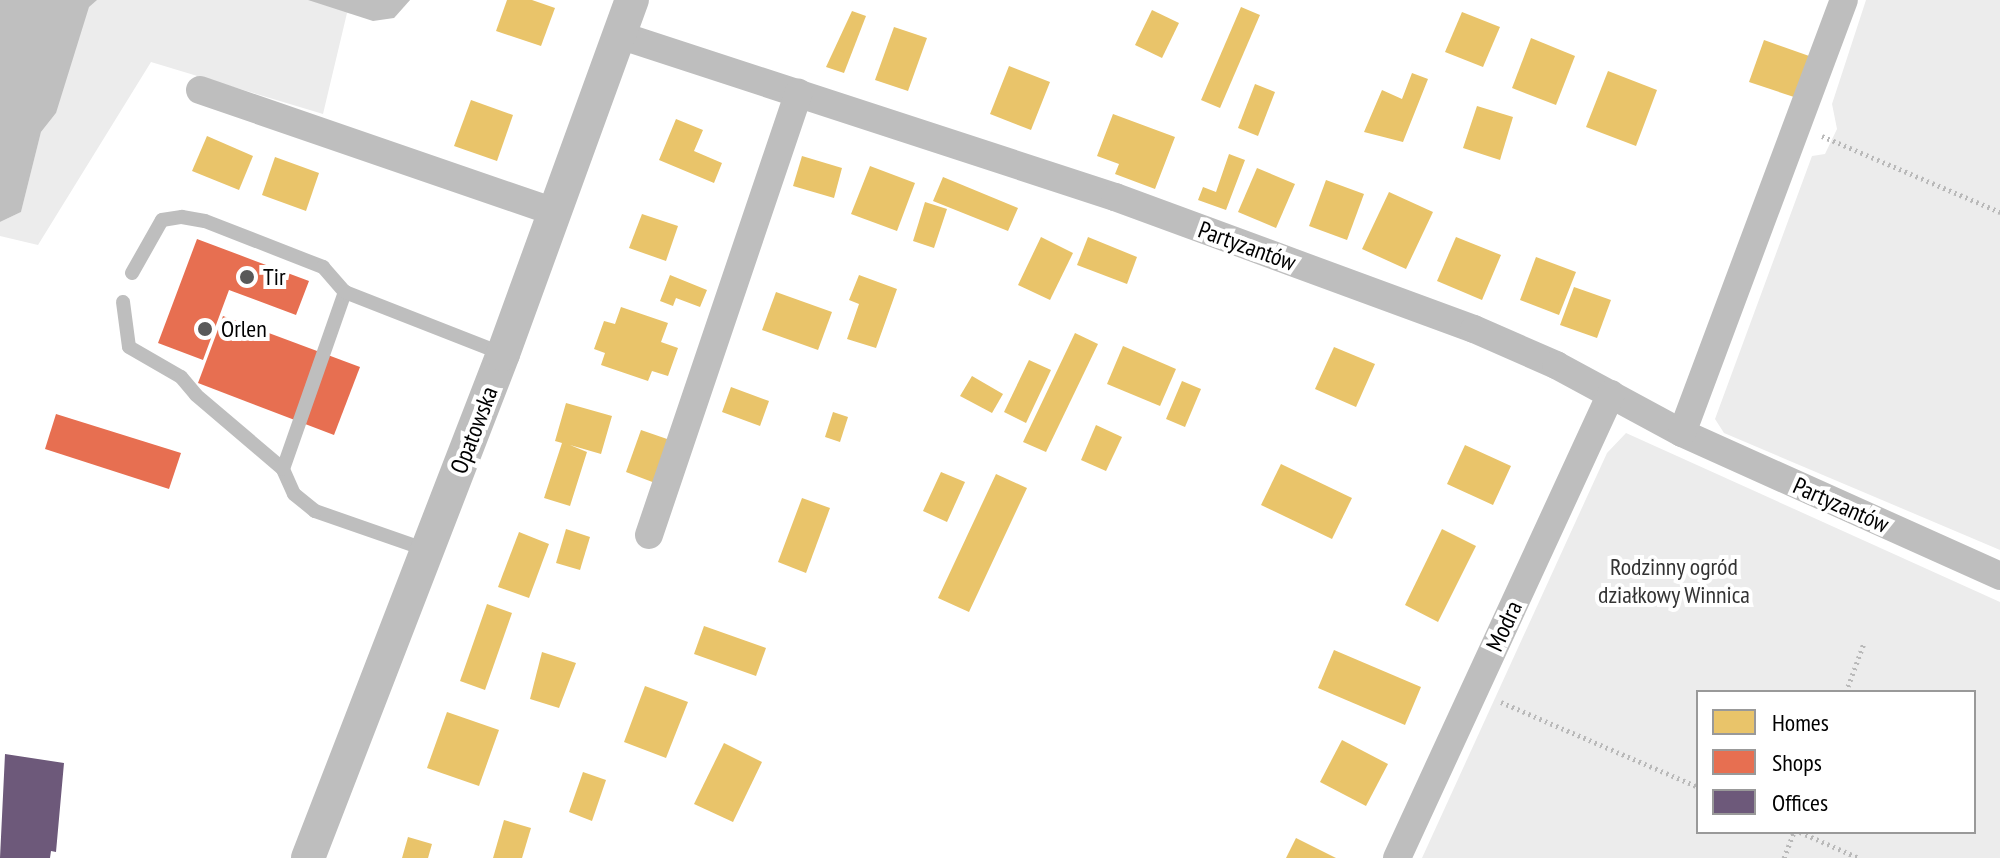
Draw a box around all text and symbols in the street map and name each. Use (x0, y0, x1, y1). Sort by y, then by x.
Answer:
street label: Partyzantów (1194, 215, 1300, 277)
place label: Tir (263, 263, 286, 291)
marker: Tir (238, 268, 256, 286)
place label: Orlen (221, 315, 267, 343)
marker: Orlen (196, 320, 214, 338)
street label: Opatowska (444, 382, 504, 478)
street label: Partyzantów (1789, 471, 1893, 539)
park label: Rodzinny ogród działkowy Winnica (1598, 553, 1750, 609)
street label: Modra (1480, 596, 1528, 656)
legend (1696, 690, 1976, 834)
text: Homes (1772, 707, 1829, 738)
text: Shops (1772, 747, 1822, 778)
text: Offices (1772, 787, 1828, 818)

